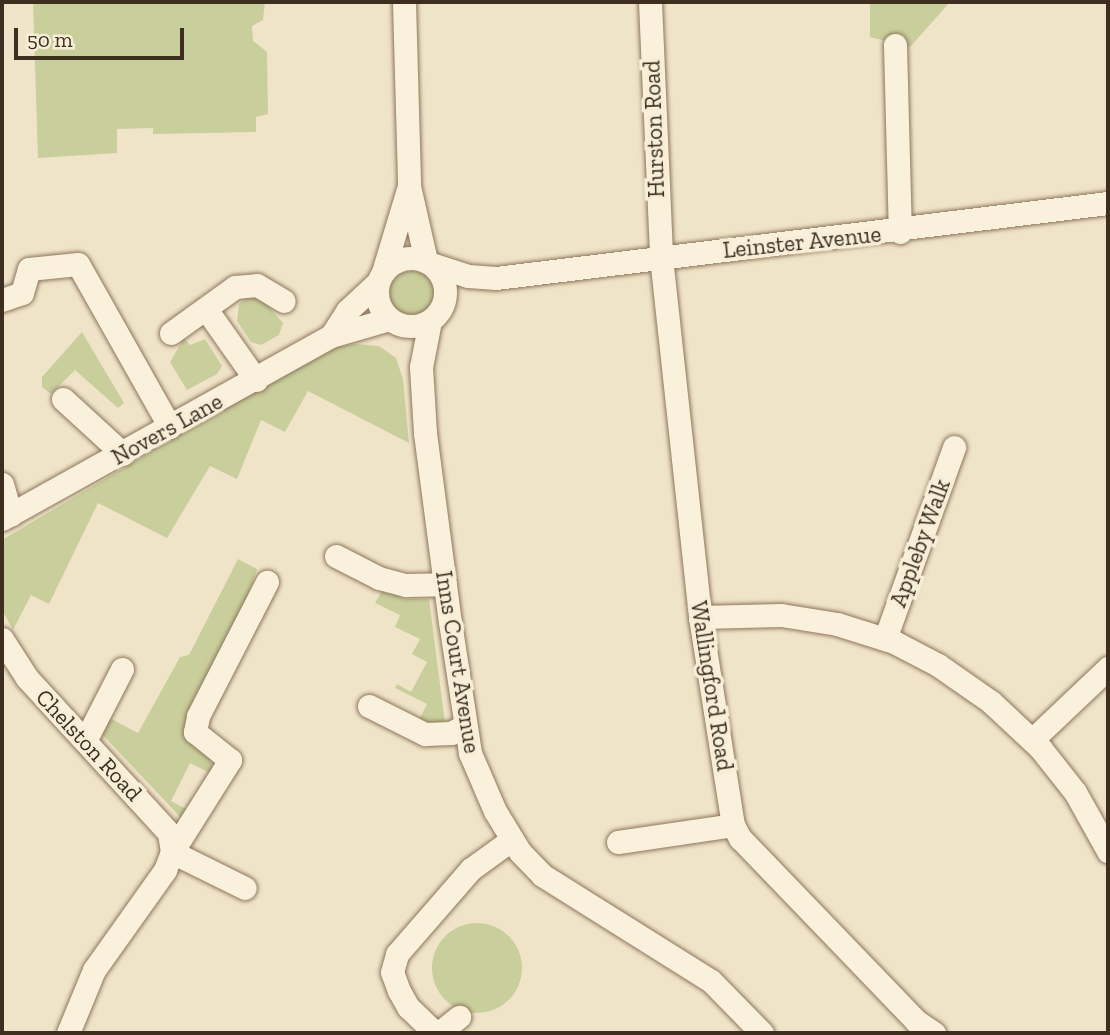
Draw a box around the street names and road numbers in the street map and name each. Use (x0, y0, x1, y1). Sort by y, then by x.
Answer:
street label: Hurston Road (638, 60, 670, 198)
street label: Leinster Avenue (721, 220, 883, 264)
street label: Novers Lane (107, 387, 227, 471)
street label: Appleby Walk (884, 475, 956, 611)
street label: Inns Court Avenue (430, 569, 486, 755)
street label: Wallingford Road (685, 599, 739, 773)
street label: Chelston Road (30, 683, 148, 807)

